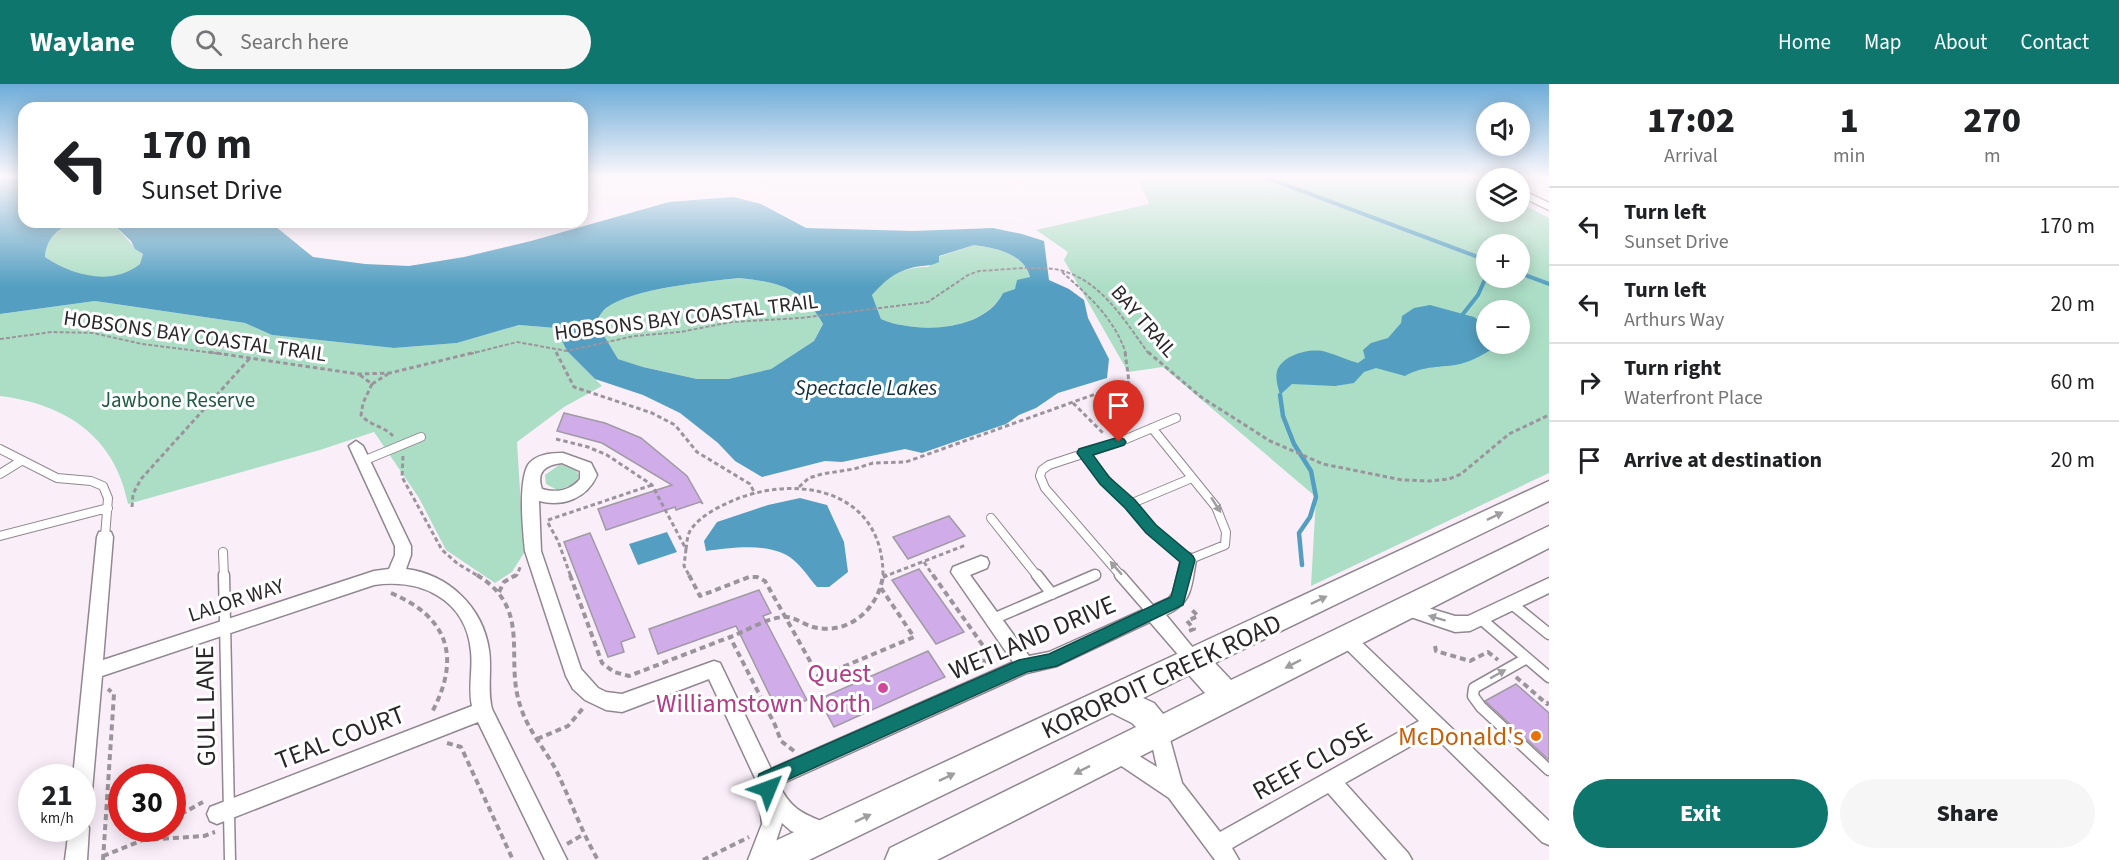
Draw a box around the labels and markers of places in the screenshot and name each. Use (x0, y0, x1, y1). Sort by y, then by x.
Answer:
pin (1093, 380, 1144, 442)
place label: Quest Williamstown North (656, 655, 871, 722)
marker: Quest Williamstown North (876, 681, 890, 695)
place label: McDonald's (1398, 718, 1524, 755)
marker: McDonald's (1529, 729, 1543, 743)

